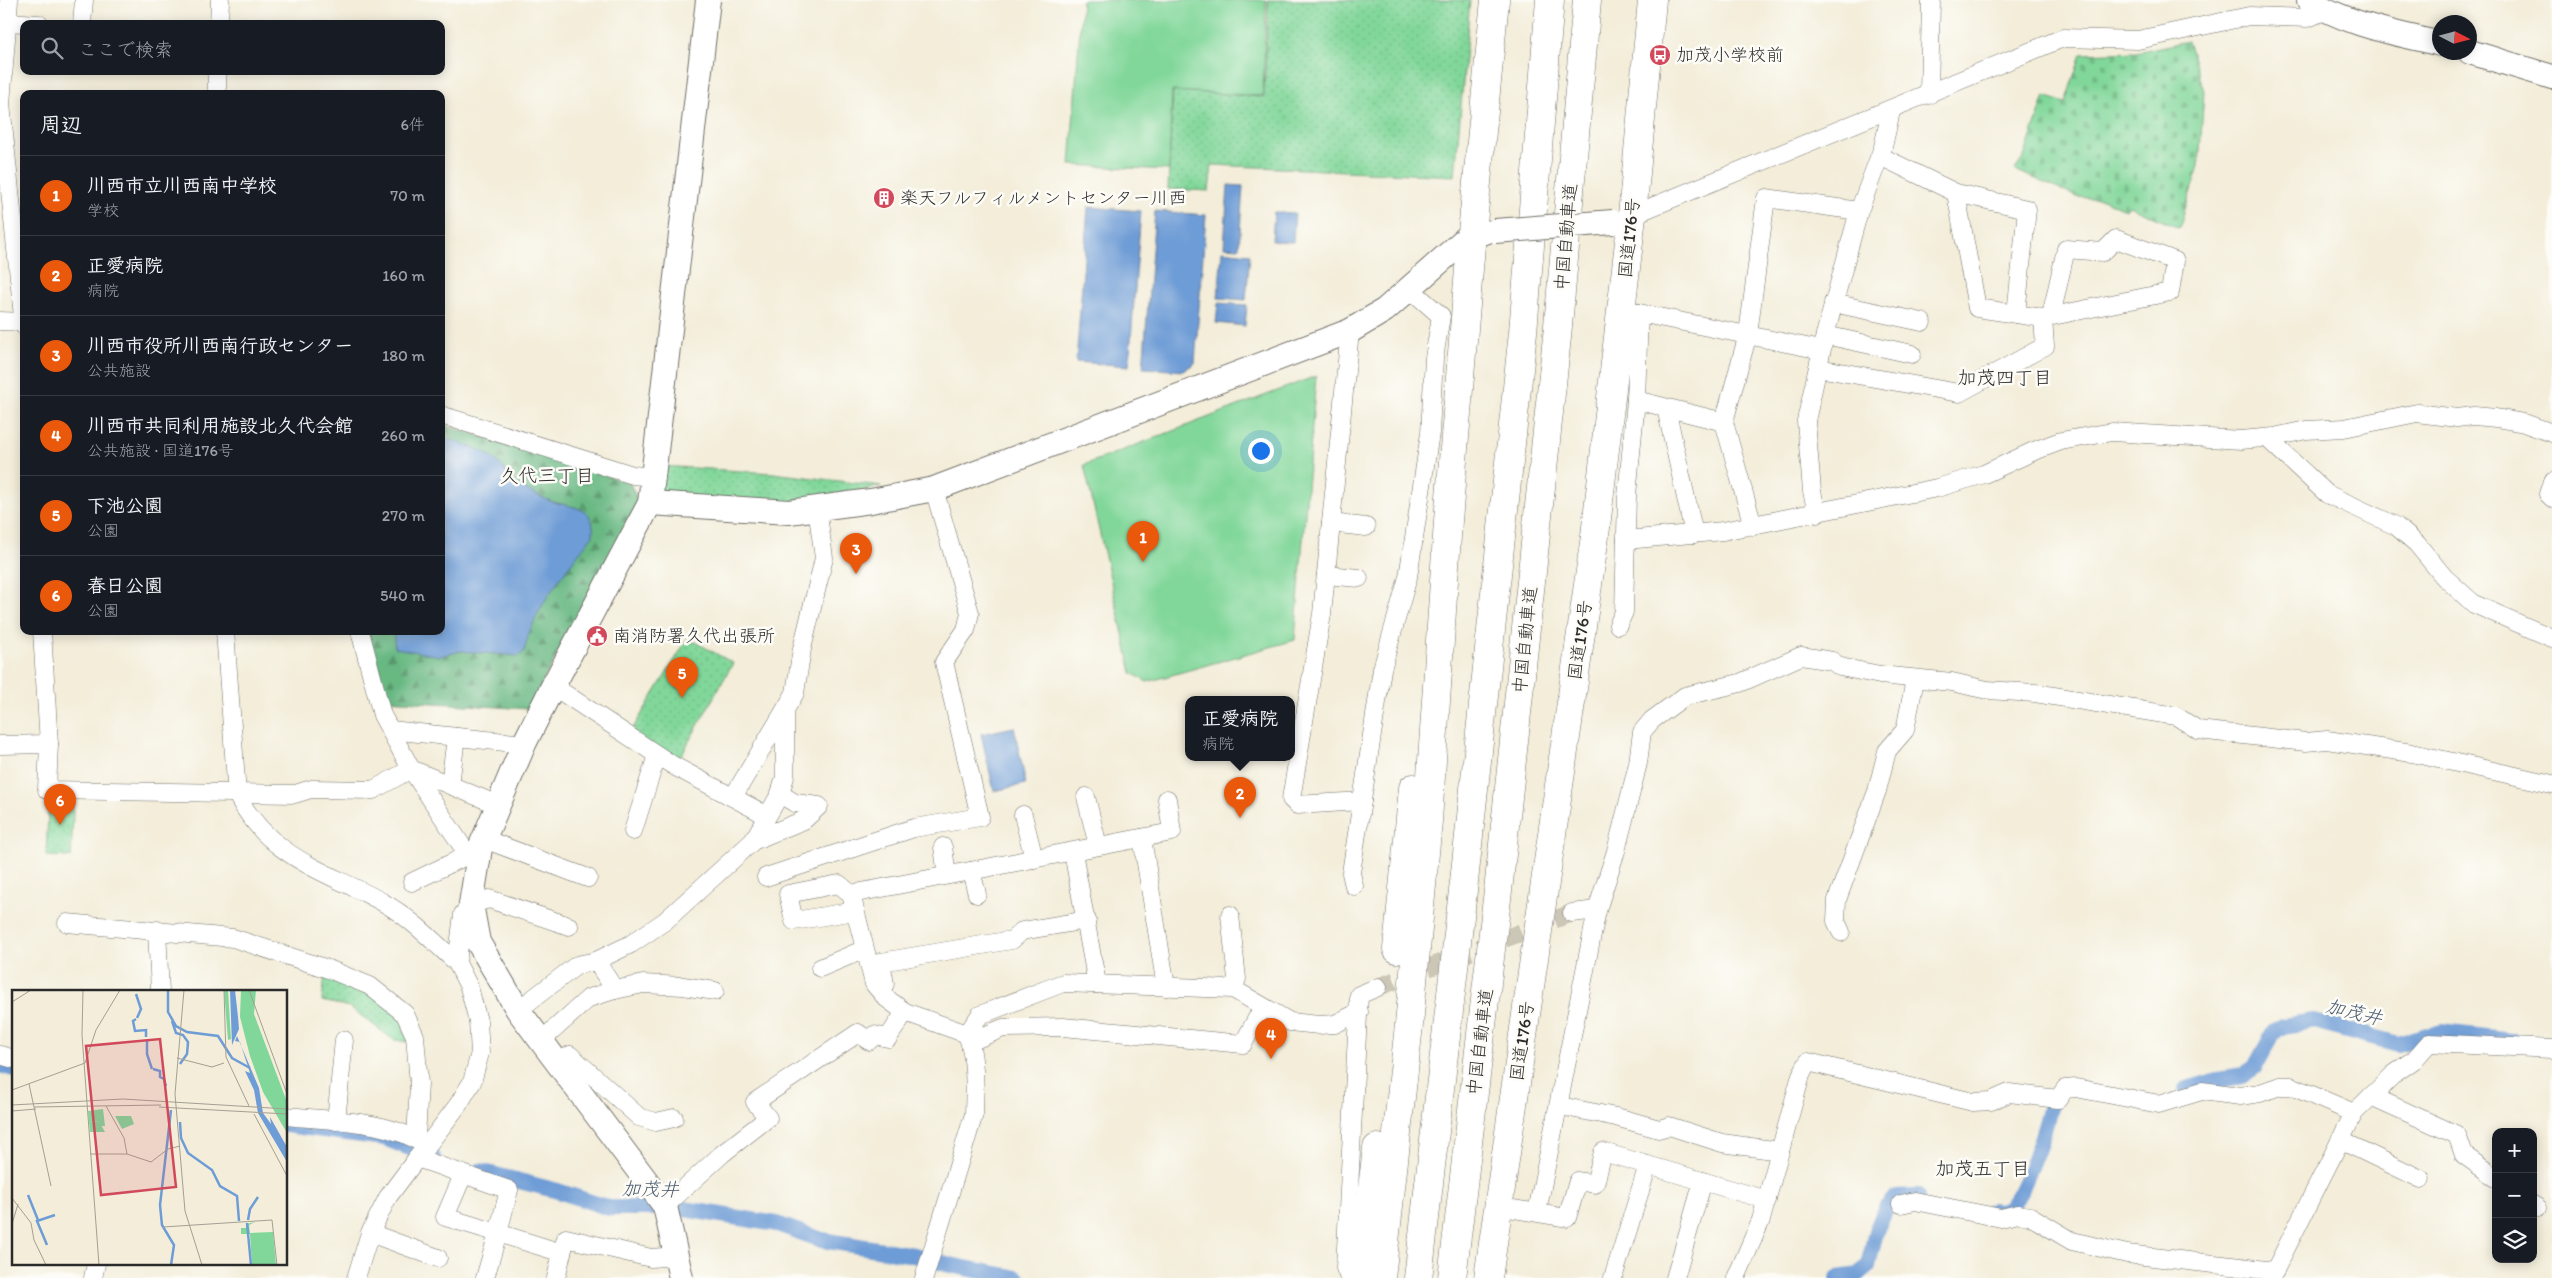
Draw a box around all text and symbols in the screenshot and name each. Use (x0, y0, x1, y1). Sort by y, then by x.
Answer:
north arrow (2432, 15, 2477, 60)
search box (20, 20, 445, 75)
icon: search (38, 34, 66, 62)
text: ここで検索 (78, 38, 173, 61)
bus stop icon: 加茂小学校前 (1648, 43, 1672, 67)
place label: 加茂小学校前 (1676, 44, 1784, 66)
text: 周辺 (40, 112, 82, 137)
text: 6件 (401, 115, 425, 134)
text: 川西市立川西南中学校 (87, 174, 277, 197)
street label: 中国自動車道 (1550, 182, 1582, 292)
text: 1 (52, 186, 60, 205)
text: 70 m (390, 186, 425, 205)
building icon: 楽天フルフィルメントセンター川西 (872, 186, 896, 210)
place label: 楽天フルフィルメントセンター川西 (900, 187, 1187, 209)
street label: 国道176号 (1614, 197, 1644, 279)
text: 学校 (87, 201, 119, 220)
text: 正愛病院 (87, 254, 163, 277)
text: 2 (52, 266, 60, 285)
text: 160 m (382, 266, 425, 285)
text: 病院 (87, 281, 119, 300)
text: 川西市役所川西南行政センター (87, 334, 353, 357)
text: 3 (52, 346, 60, 365)
text: 180 m (382, 346, 425, 365)
text: 公共施設 (87, 361, 151, 380)
district label: 加茂四丁目 (1957, 366, 2053, 389)
text: 川西市共同利用施設北久代会館 (87, 414, 353, 437)
text: 4 (51, 426, 61, 445)
text: 260 m (381, 426, 425, 445)
your location (1248, 438, 1274, 464)
text: 公共施設 · 国道176号 (87, 441, 234, 460)
district label: 久代三丁目 (499, 464, 595, 487)
text: 下池公園 (87, 494, 163, 517)
text: 5 (52, 506, 60, 525)
text: 270 m (382, 506, 425, 525)
text: 公園 (87, 521, 119, 540)
pin: 1 (1127, 521, 1159, 562)
pin: 3 (840, 533, 872, 574)
text: 春日公園 (87, 574, 163, 597)
street label: 中国自動車道 (1508, 585, 1542, 695)
text: 6 (52, 586, 60, 605)
text: 540 m (380, 586, 425, 605)
street label: 国道176号 (1563, 598, 1597, 682)
text: 公園 (87, 601, 119, 620)
public building icon: 南消防署久代出張所 (585, 624, 609, 648)
place label: 南消防署久代出張所 (613, 625, 775, 647)
pin: 5 (666, 657, 698, 698)
popup (1185, 696, 1295, 761)
text: 正愛病院 (1202, 707, 1278, 730)
text: 病院 (1202, 734, 1234, 753)
pin: 2 (1224, 777, 1256, 818)
pin: 6 (44, 784, 76, 825)
street label: 中国自動車道 (1463, 987, 1497, 1097)
inset map (12, 990, 288, 1266)
water label: 加茂井 (2324, 994, 2385, 1030)
street label: 国道176号 (1505, 999, 1539, 1083)
pin: 4 (1255, 1018, 1287, 1059)
map controls (2492, 1128, 2537, 1263)
button: + (2492, 1128, 2537, 1173)
district label: 加茂五丁目 (1935, 1157, 2031, 1180)
button: − (2492, 1173, 2537, 1218)
water label: 加茂井 (621, 1177, 680, 1201)
button: layers (2492, 1218, 2537, 1263)

